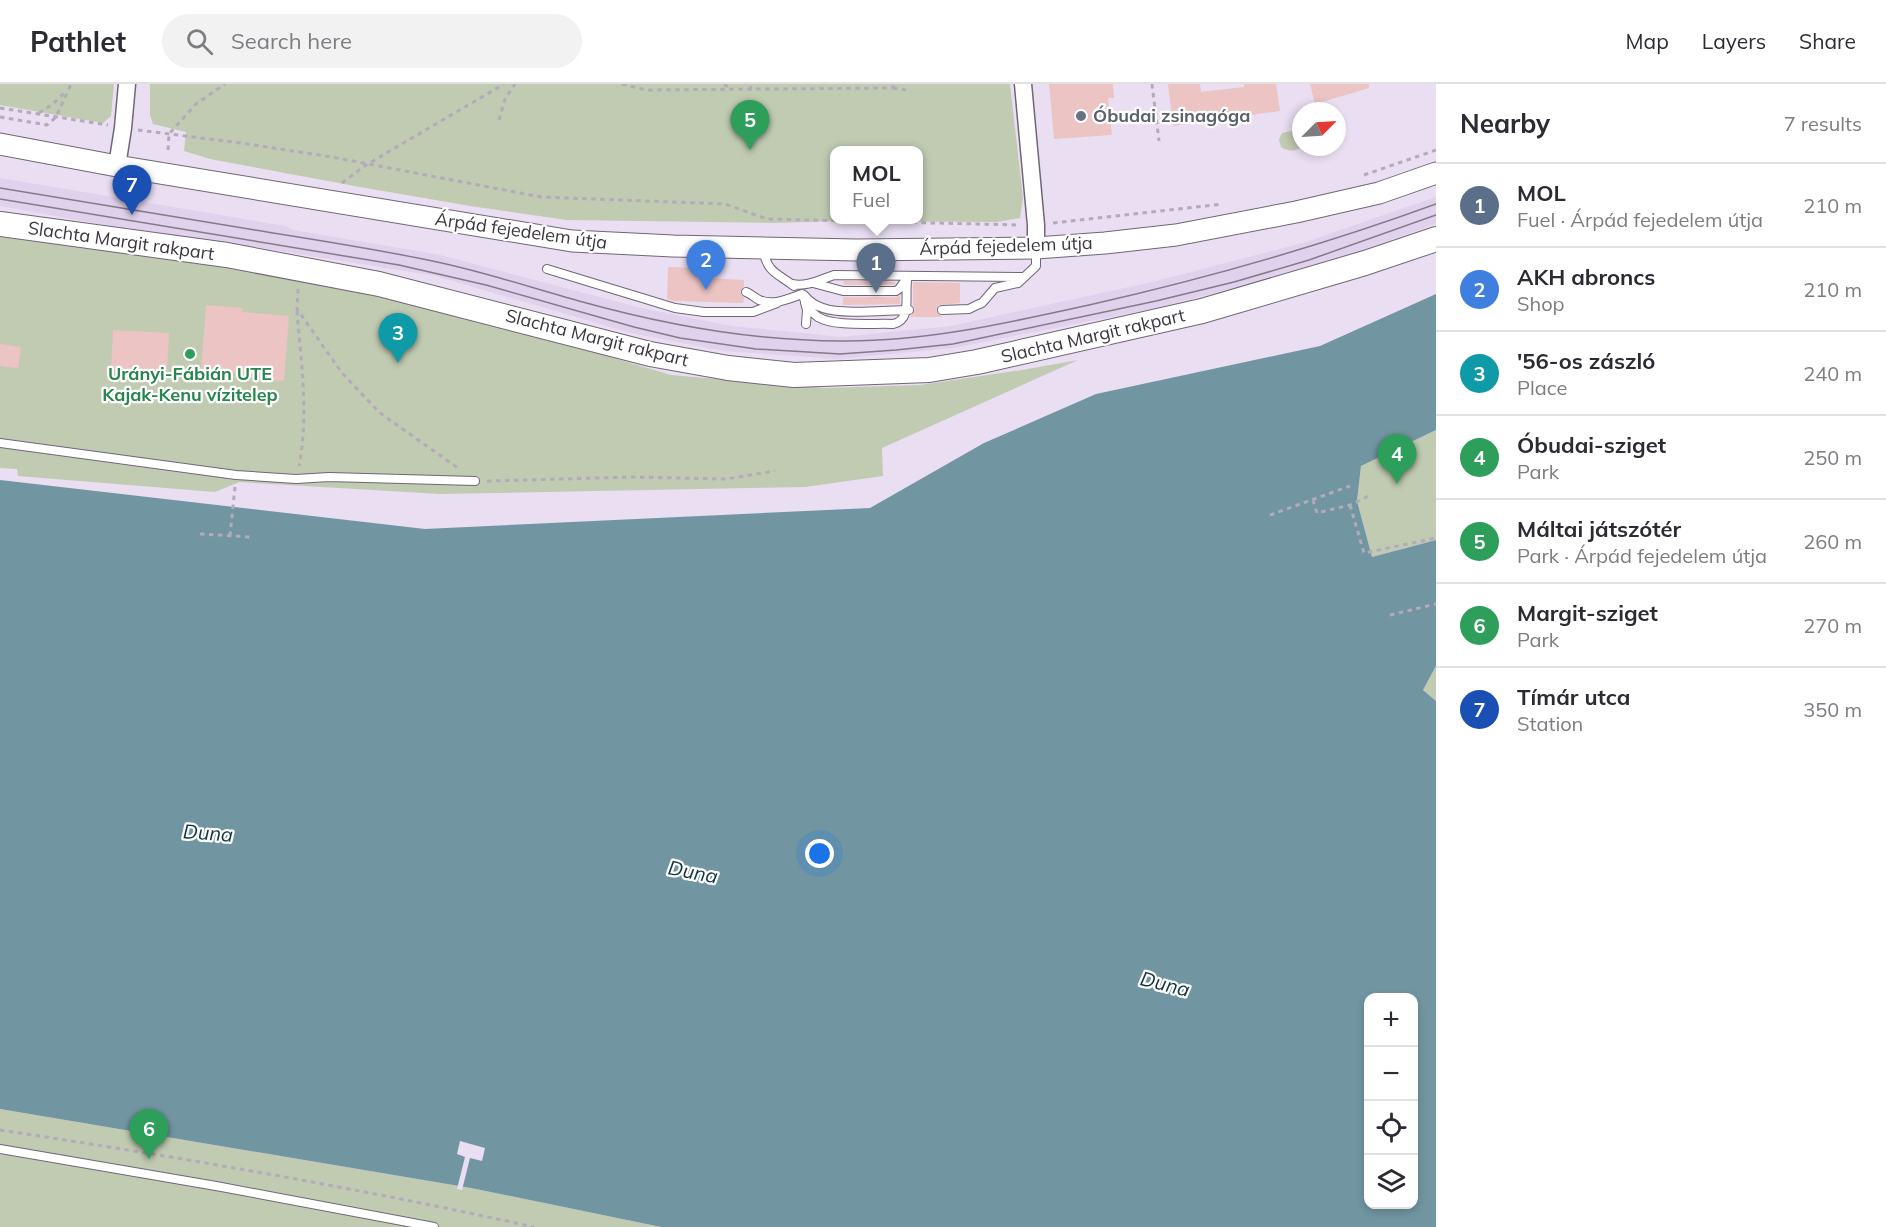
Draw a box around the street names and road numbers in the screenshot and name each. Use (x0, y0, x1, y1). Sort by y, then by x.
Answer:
street label: Árpád fejedelem útja (434, 207, 609, 254)
street label: Slachta Margit rakpart (26, 216, 216, 265)
street label: Árpád fejedelem útja (919, 231, 1093, 260)
street label: Slachta Margit rakpart (999, 303, 1187, 368)
street label: Slachta Margit rakpart (503, 304, 691, 371)

